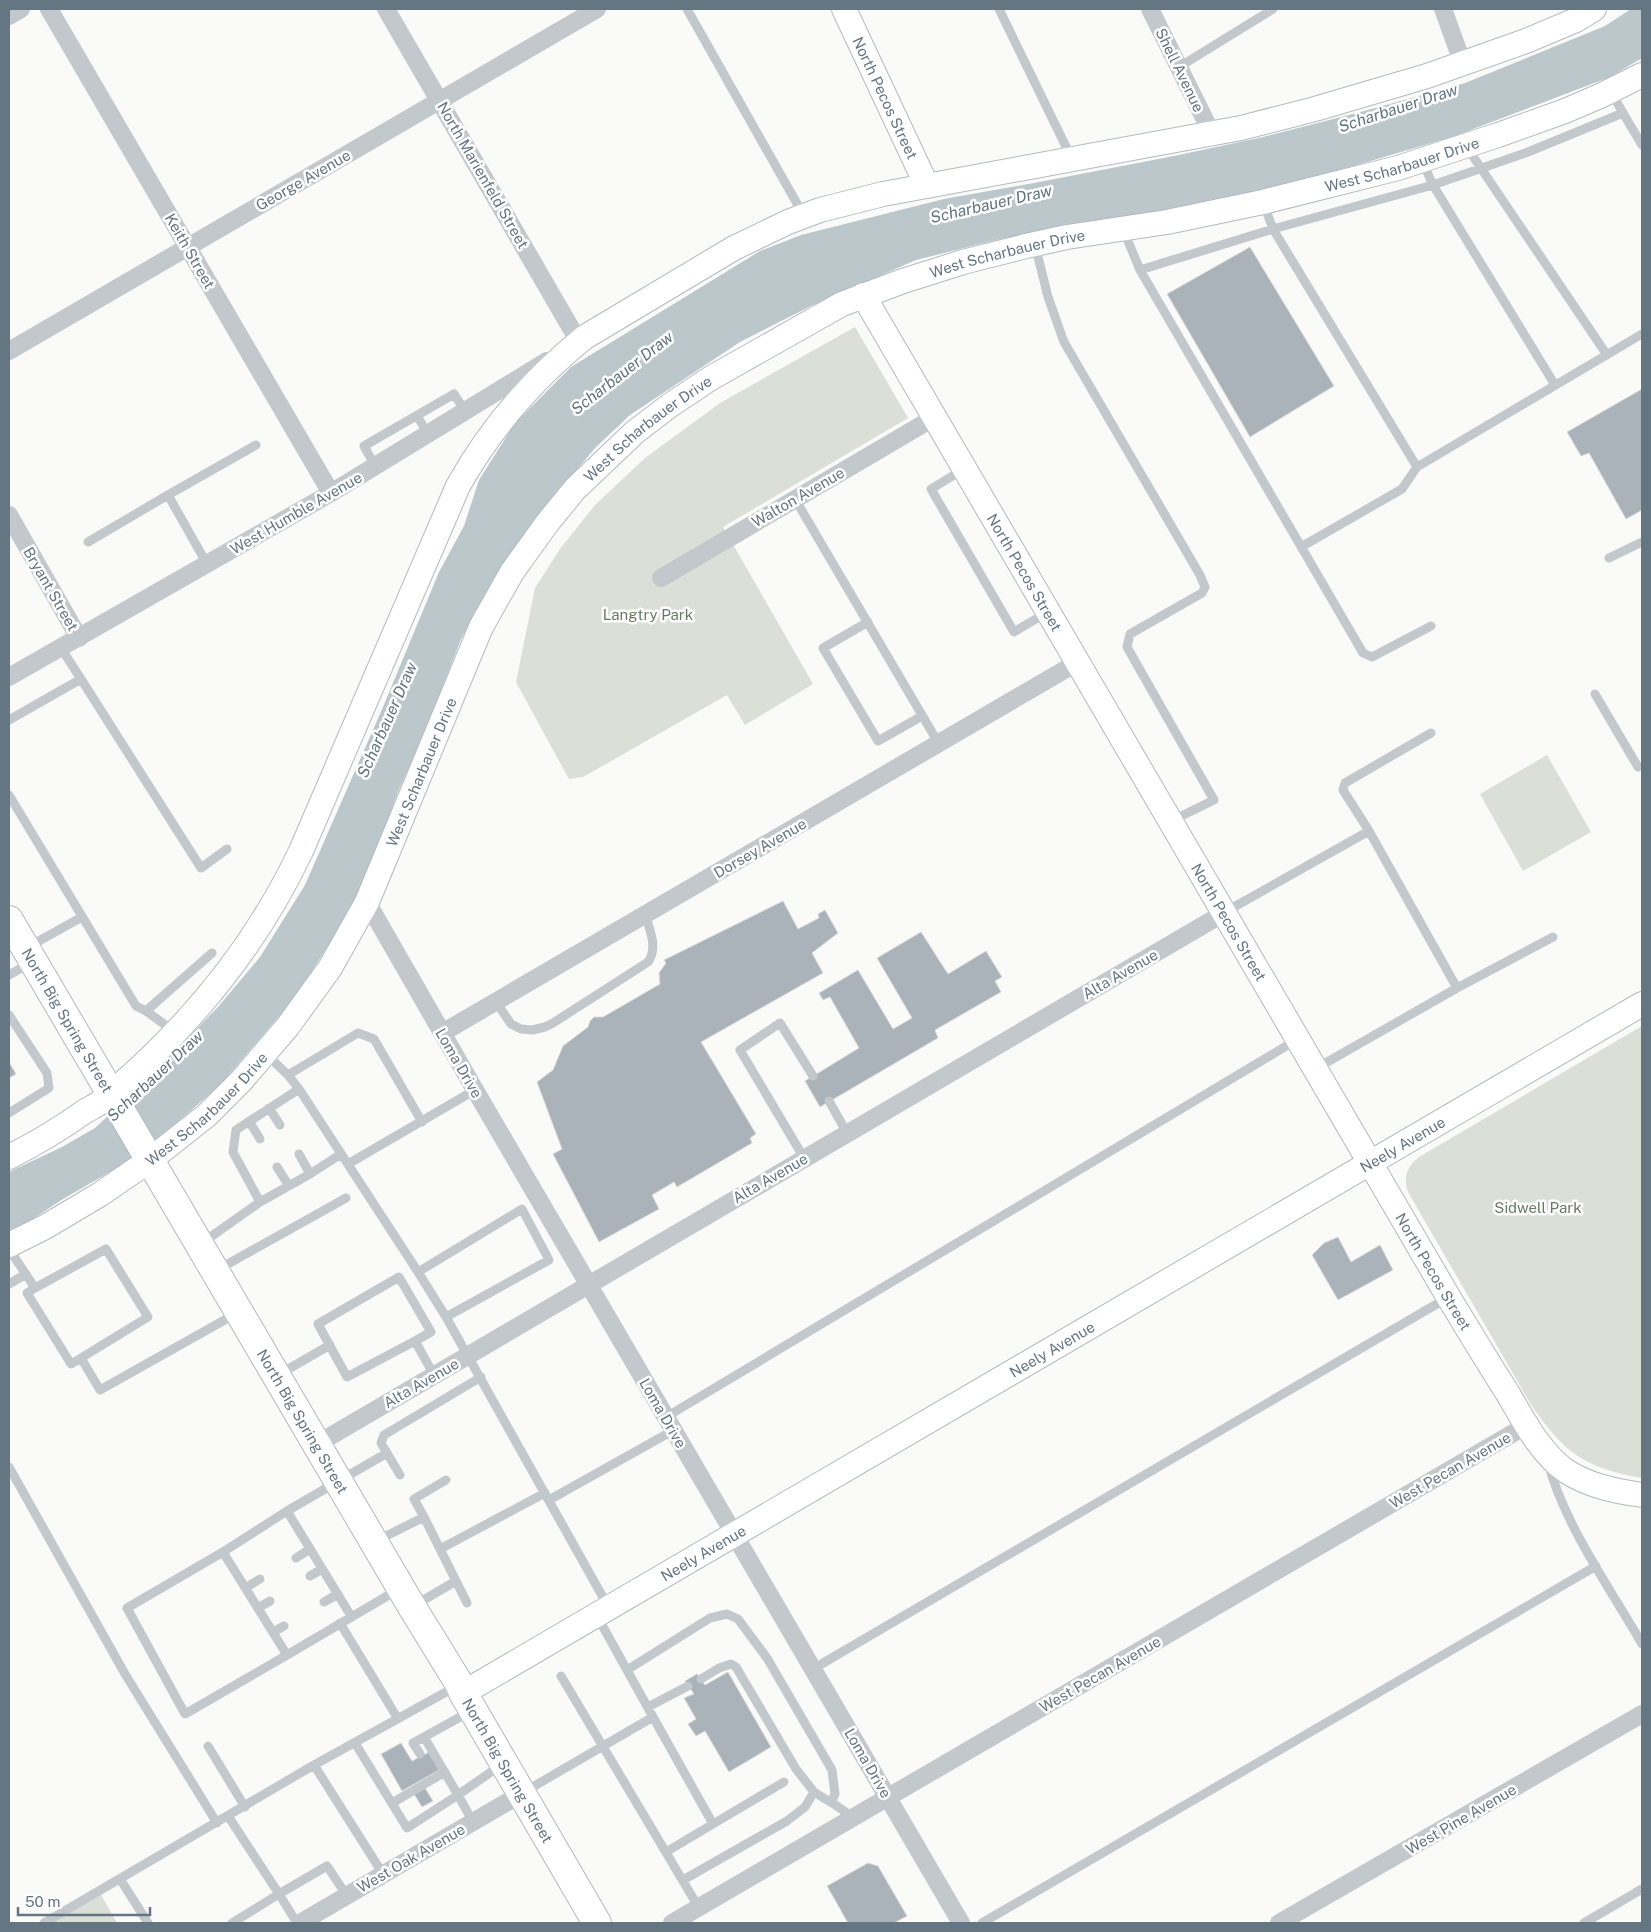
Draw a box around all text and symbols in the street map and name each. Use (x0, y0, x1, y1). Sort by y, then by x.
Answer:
street label: Shell Avenue (1152, 25, 1208, 115)
street label: North Pecos Street (850, 34, 922, 162)
water label: Scharbauer Draw (1336, 79, 1461, 136)
street label: North Marienfeld Street (434, 99, 532, 251)
street label: West Scharbauer Drive (1323, 133, 1481, 195)
street label: George Avenue (253, 146, 353, 214)
water label: Scharbauer Draw (928, 181, 1055, 227)
street label: Keith Street (162, 210, 218, 292)
street label: West Scharbauer Drive (927, 226, 1086, 281)
water label: Scharbauer Draw (567, 327, 678, 419)
street label: West Scharbauer Drive (580, 372, 715, 485)
street label: Walton Avenue (749, 464, 847, 530)
street label: West Humble Avenue (227, 468, 365, 558)
street label: North Pecos Street (984, 510, 1066, 634)
street label: Bryant Street (20, 544, 82, 634)
park label: Langtry Park (603, 606, 693, 623)
water label: Scharbauer Draw (353, 658, 421, 781)
street label: West Scharbauer Drive (382, 695, 459, 849)
street label: Dorsey Avenue (711, 815, 809, 881)
street label: North Pecos Street (1188, 860, 1270, 984)
street label: North Big Spring Street (19, 945, 117, 1095)
street label: Alta Avenue (1079, 946, 1161, 1002)
street label: Loma Drive (432, 1025, 486, 1101)
water label: Scharbauer Draw (103, 1026, 208, 1125)
street label: West Scharbauer Drive (142, 1049, 270, 1169)
street label: Neely Avenue (1357, 1113, 1448, 1176)
street label: Alta Avenue (729, 1150, 811, 1206)
park label: Sidwell Park (1494, 1199, 1582, 1216)
street label: North Pecos Street (1393, 1210, 1475, 1333)
street label: Neely Avenue (1006, 1317, 1097, 1380)
street label: North Big Spring Street (254, 1346, 352, 1497)
street label: Alta Avenue (380, 1355, 462, 1411)
street label: Loma Drive (636, 1375, 690, 1451)
street label: West Pecan Avenue (1386, 1428, 1514, 1512)
street label: Neely Avenue (657, 1521, 749, 1584)
street label: West Pecan Avenue (1036, 1632, 1164, 1716)
street label: North Big Spring Street (459, 1695, 557, 1846)
street label: Loma Drive (841, 1725, 895, 1801)
street label: West Pine Avenue (1403, 1781, 1519, 1857)
street label: West Oak Avenue (354, 1820, 468, 1896)
scale bar (18, 1884, 150, 1916)
text: 50 m (25, 1893, 60, 1910)

